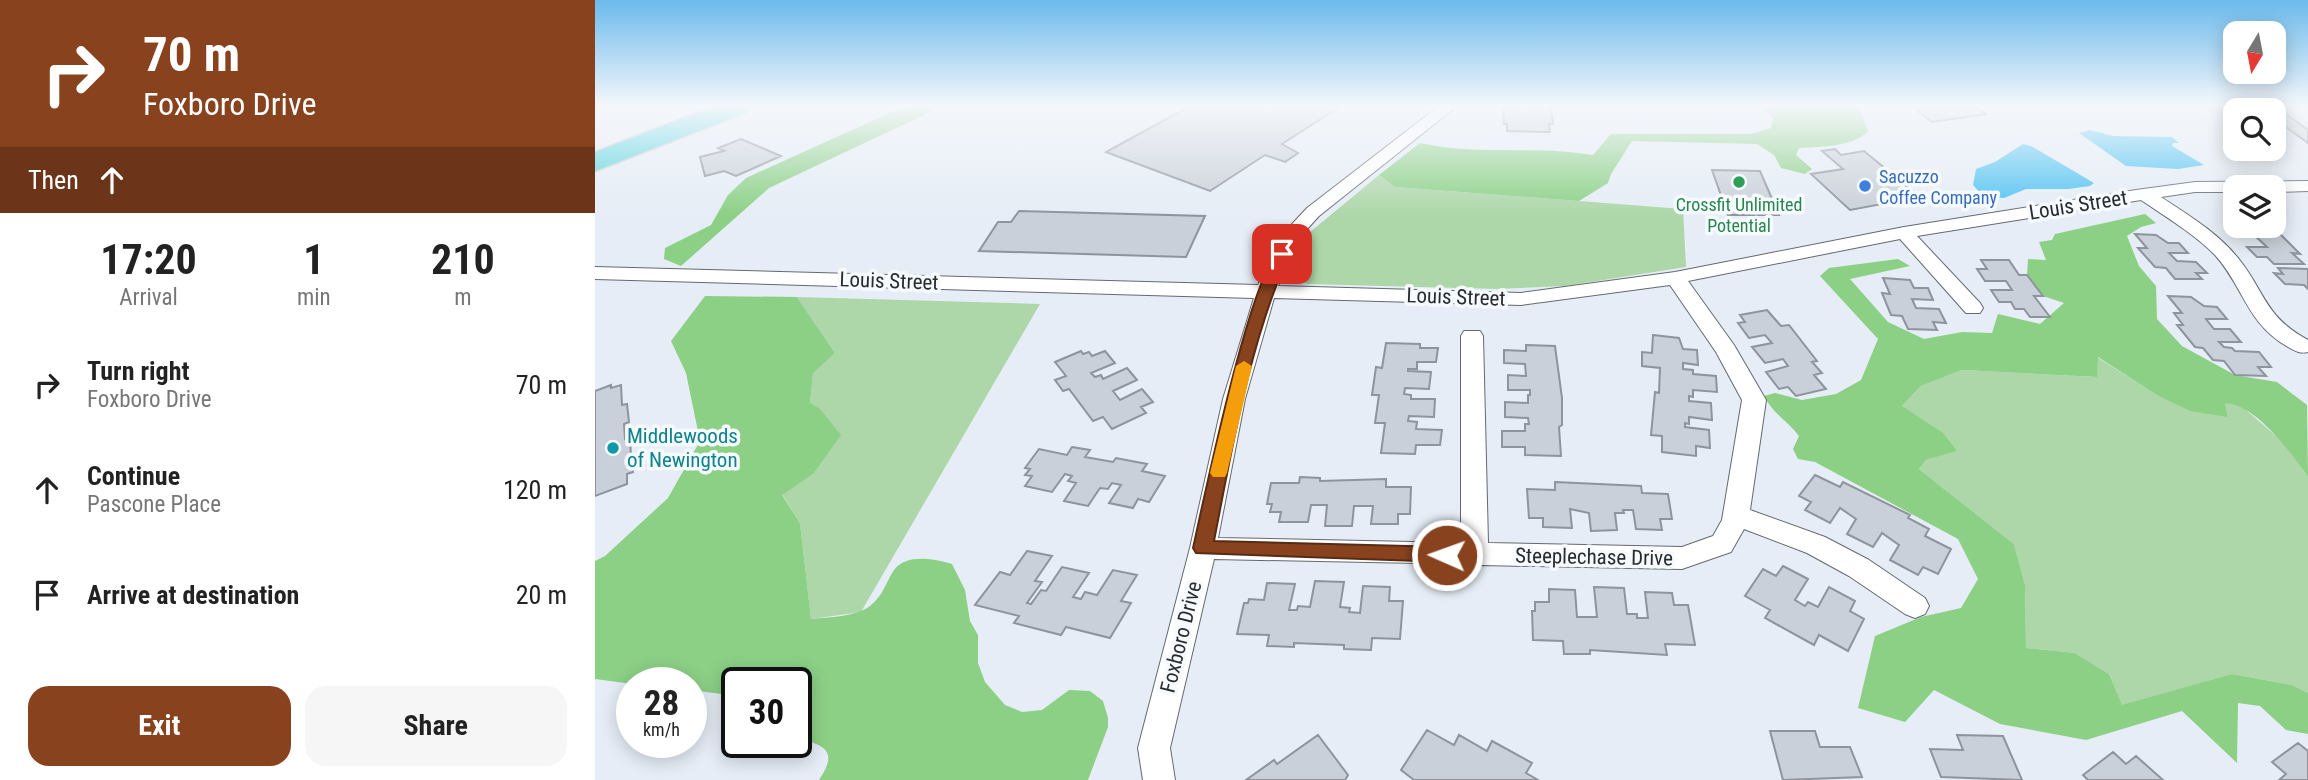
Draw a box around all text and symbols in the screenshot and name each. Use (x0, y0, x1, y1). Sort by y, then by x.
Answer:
north arrow (2223, 21, 2285, 84)
map controls (2223, 21, 2286, 238)
text: 70 m (143, 26, 240, 83)
icon: right (28, 28, 119, 119)
text: Foxboro Drive (143, 85, 316, 123)
button: search (2223, 98, 2286, 161)
icon: ahead (93, 161, 131, 199)
text: Then (28, 165, 79, 195)
place label: Sacuzzo Coffee Company (1879, 166, 1997, 208)
marker: Crossfit Unlimited Potential (1731, 174, 1747, 190)
button: layers (2223, 175, 2286, 238)
marker: Sacuzzo Coffee Company (1857, 178, 1873, 194)
street label: Louis Street (2027, 185, 2129, 225)
place label: Crossfit Unlimited Potential (1676, 194, 1802, 236)
pin (1252, 224, 1312, 284)
text: 17:20 (100, 235, 197, 284)
text: 1 (303, 235, 324, 284)
text: 210 (431, 235, 495, 284)
icon: arrive (1263, 235, 1301, 273)
street label: Louis Street (839, 267, 939, 295)
street label: Louis Street (1406, 283, 1506, 311)
text: Arrival (119, 284, 178, 311)
text: min (297, 284, 331, 311)
text: m (454, 284, 471, 311)
text: Turn right (87, 356, 189, 386)
icon: right (28, 366, 66, 404)
text: 70 m (516, 370, 567, 400)
text: Foxboro Drive (87, 386, 212, 413)
place label: Middlewoods of Newington (627, 424, 738, 472)
marker: Middlewoods of Newington (605, 440, 621, 456)
text: Continue (87, 461, 180, 491)
icon: ahead (28, 471, 66, 509)
text: 120 m (503, 475, 567, 505)
text: Pascone Place (87, 491, 221, 518)
position arrow (1410, 518, 1484, 592)
street label: Steeplechase Drive (1515, 544, 1673, 570)
icon: arrive (28, 576, 66, 614)
street label: Foxboro Drive (1156, 579, 1206, 695)
text: Arrive at destination (87, 580, 299, 610)
text: 20 m (516, 580, 567, 610)
speed limit sign: 30 (721, 667, 812, 758)
text: 28 (644, 683, 679, 724)
button: Exit (28, 686, 291, 766)
button: Share (305, 686, 567, 766)
text: km/h (643, 719, 680, 740)

